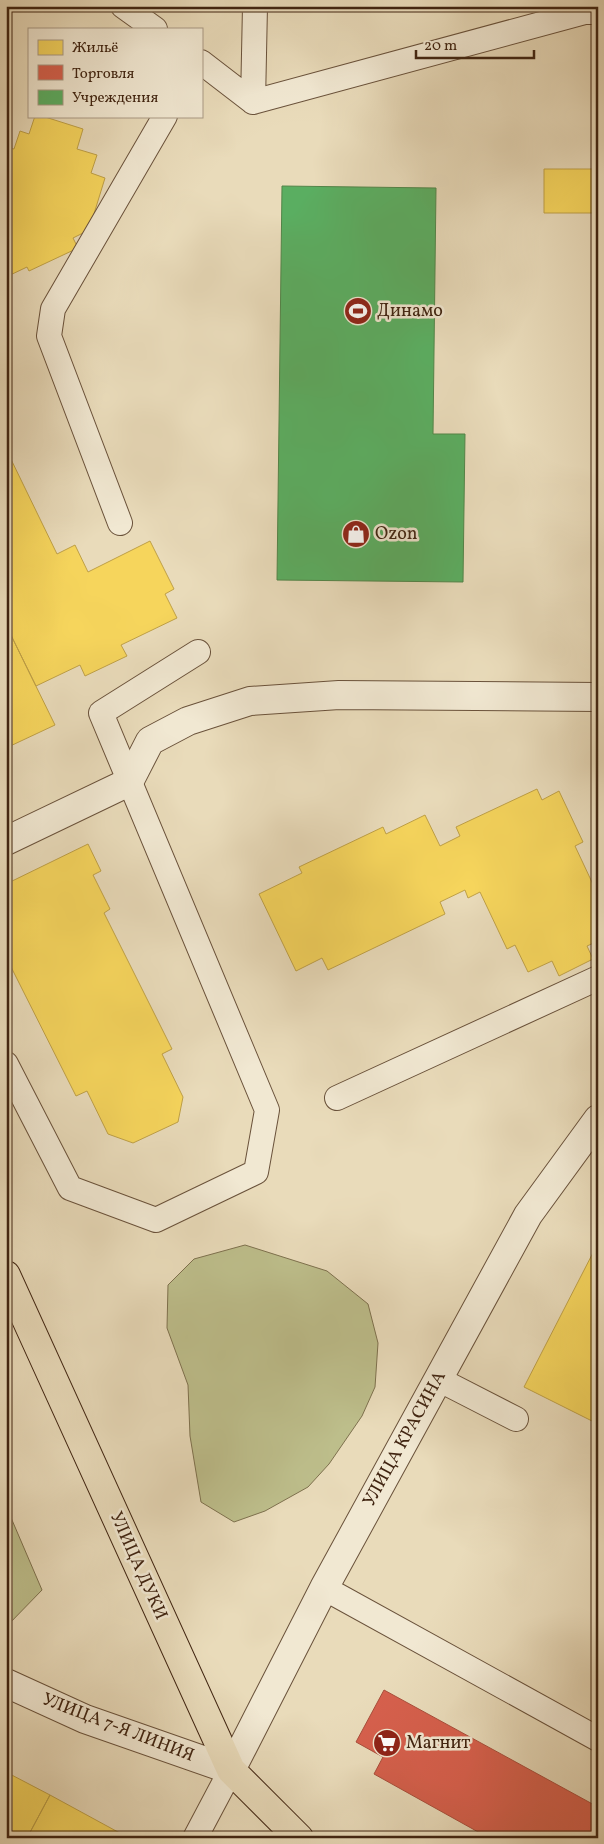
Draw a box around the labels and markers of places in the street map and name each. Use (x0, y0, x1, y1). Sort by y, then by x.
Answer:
sports icon: Динамо (343, 296, 373, 326)
place label: Динамо (377, 299, 443, 324)
shop icon: Ozon (341, 519, 371, 549)
place label: Ozon (375, 522, 418, 547)
supermarket icon: Магнит (372, 1728, 402, 1758)
place label: Магнит (406, 1731, 470, 1756)

